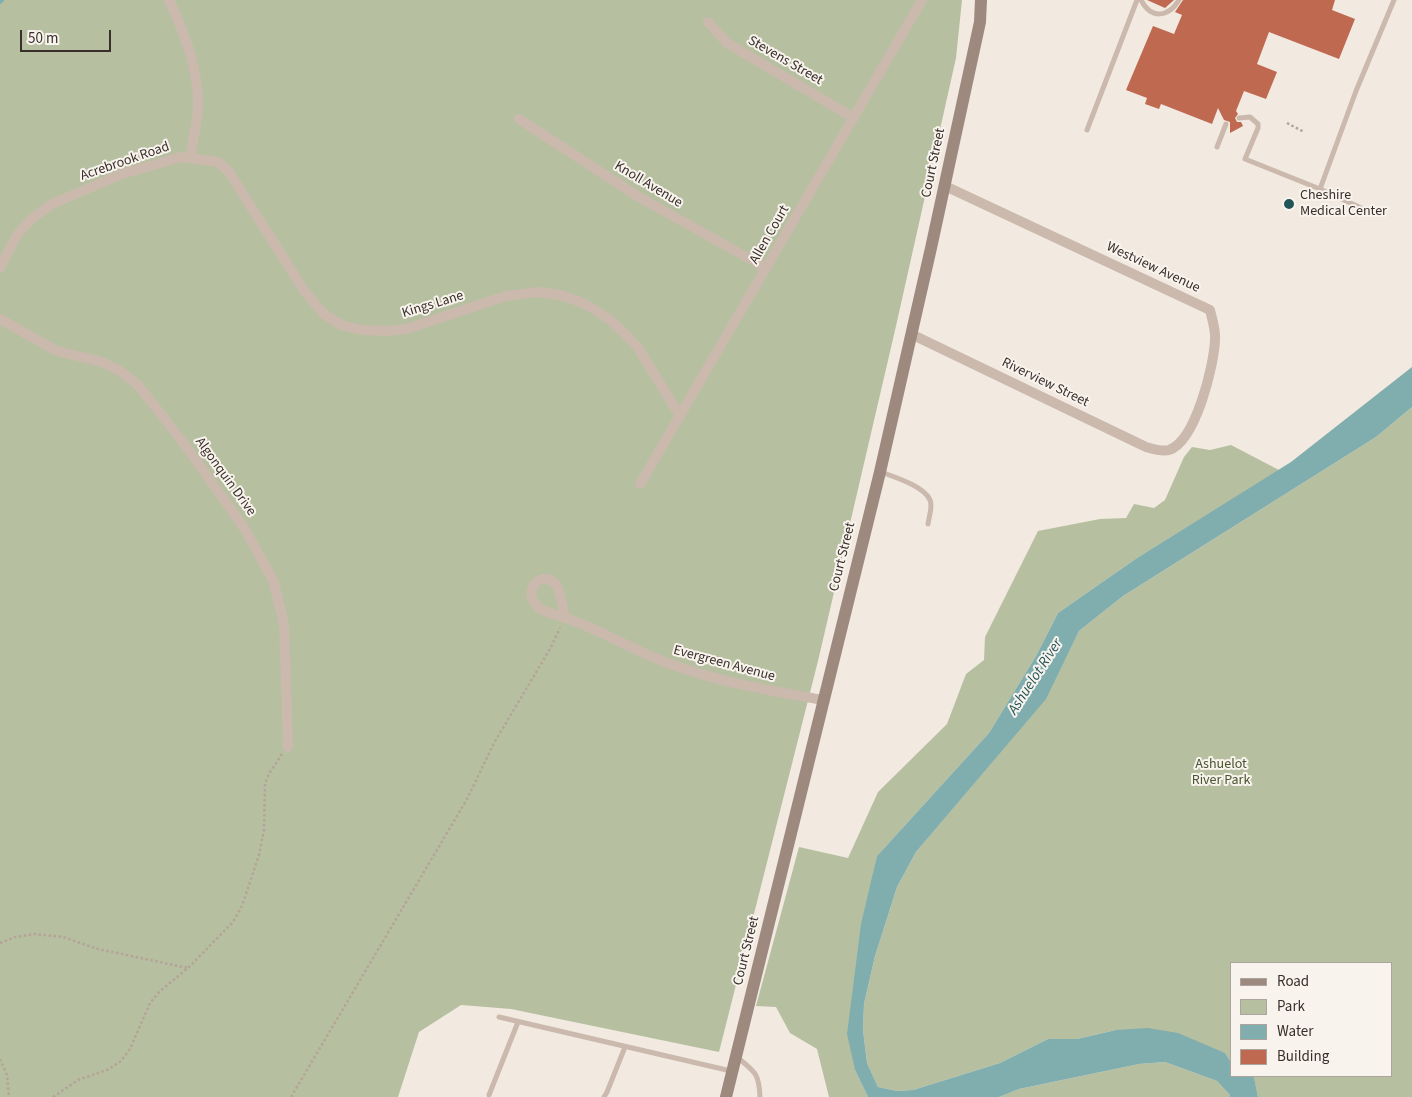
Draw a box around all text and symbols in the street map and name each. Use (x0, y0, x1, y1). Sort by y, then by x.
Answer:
scale bar (22, 20, 114, 52)
text: 50 m (28, 28, 58, 49)
street label: Stevens Street (745, 33, 825, 89)
street label: Court Street (918, 127, 950, 199)
street label: Acrebrook Road (78, 139, 172, 185)
street label: Knoll Avenue (611, 158, 685, 212)
place label: Cheshire Medical Center (1300, 188, 1387, 220)
marker: Cheshire Medical Center (1282, 197, 1296, 211)
street label: Allen Court (746, 203, 794, 267)
street label: Westview Avenue (1104, 239, 1202, 297)
street label: Kings Lane (400, 288, 466, 322)
street label: Riverview Street (999, 355, 1091, 411)
street label: Algonquin Drive (191, 434, 259, 520)
street label: Court Street (826, 521, 860, 593)
water label: Ashuelot River (1005, 636, 1067, 718)
street label: Evergreen Avenue (671, 642, 777, 686)
park label: Ashuelot River Park (1192, 757, 1250, 790)
street label: Court Street (730, 915, 764, 987)
legend (1230, 962, 1392, 1077)
text: Road (1277, 971, 1309, 992)
text: Park (1277, 996, 1305, 1017)
text: Water (1277, 1021, 1313, 1042)
text: Building (1277, 1046, 1329, 1067)

